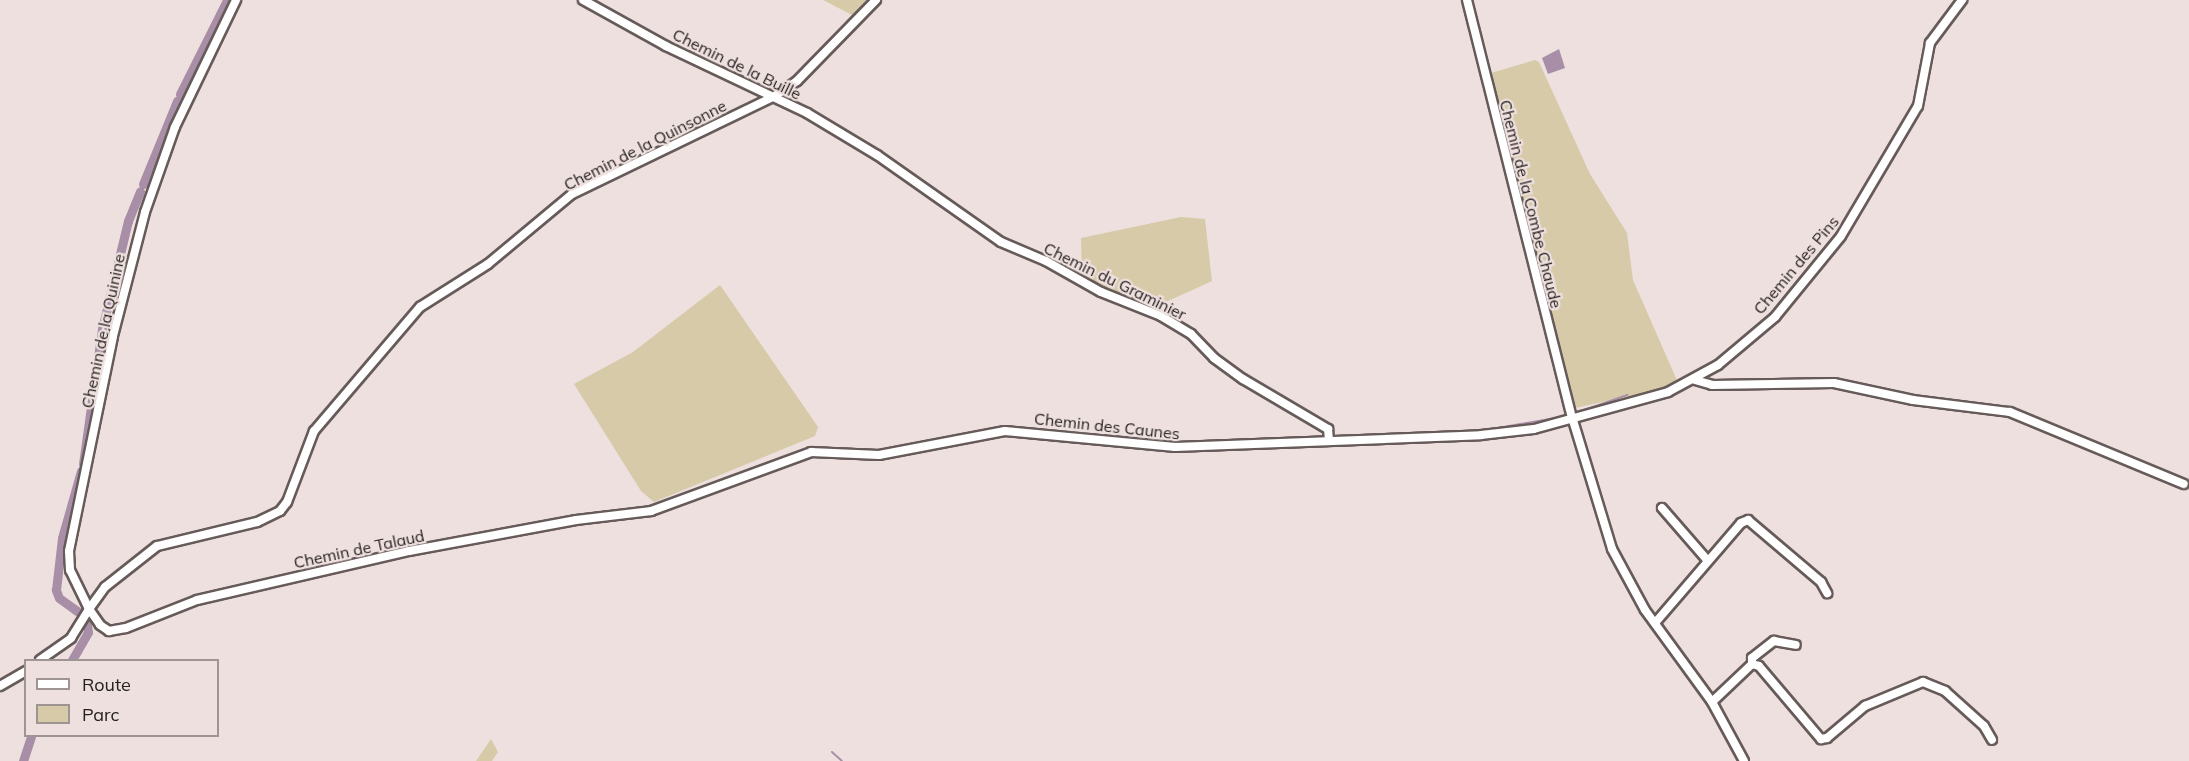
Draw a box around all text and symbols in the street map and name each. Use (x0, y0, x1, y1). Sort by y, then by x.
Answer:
street label: Chemin de la Buille (670, 25, 804, 103)
street label: Chemin de la Quinsonne (561, 96, 729, 194)
street label: Chemin de la Combe Chaude (1496, 98, 1566, 310)
street label: Chemin des Pins (1749, 212, 1843, 318)
street label: Chemin du Graminier (1041, 238, 1189, 324)
street label: Chemin de la Quinine (77, 252, 129, 410)
street label: Chemin des Caunes (1033, 409, 1181, 443)
street label: Chemin de Talaud (292, 526, 426, 572)
legend (24, 659, 219, 737)
text: Route (82, 673, 131, 696)
text: Parc (82, 703, 119, 726)

